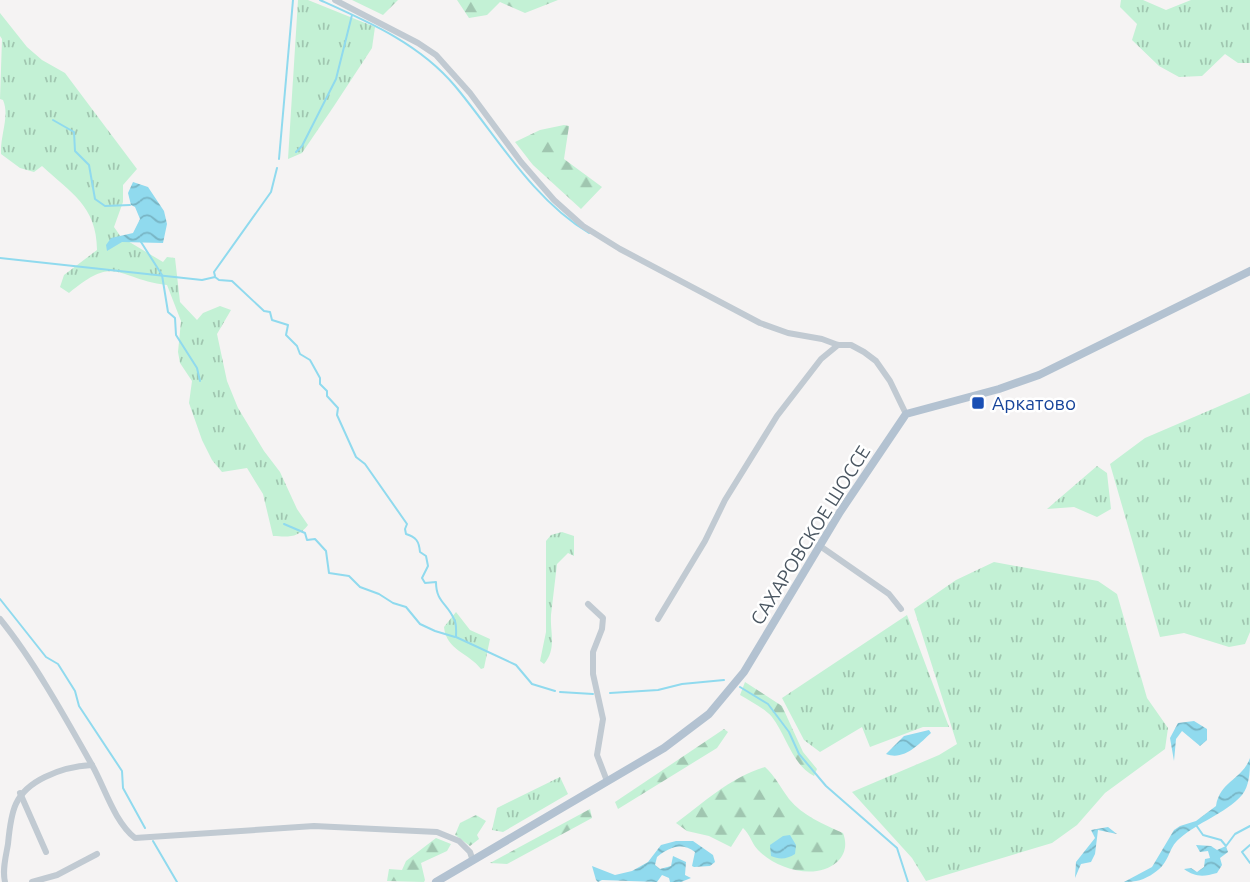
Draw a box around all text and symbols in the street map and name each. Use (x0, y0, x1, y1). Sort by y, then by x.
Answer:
place label: Аркатово (992, 392, 1076, 414)
marker: Аркатово (970, 395, 986, 411)
street label: САХАРОВСКОЕ ШОССЕ (746, 441, 874, 629)

